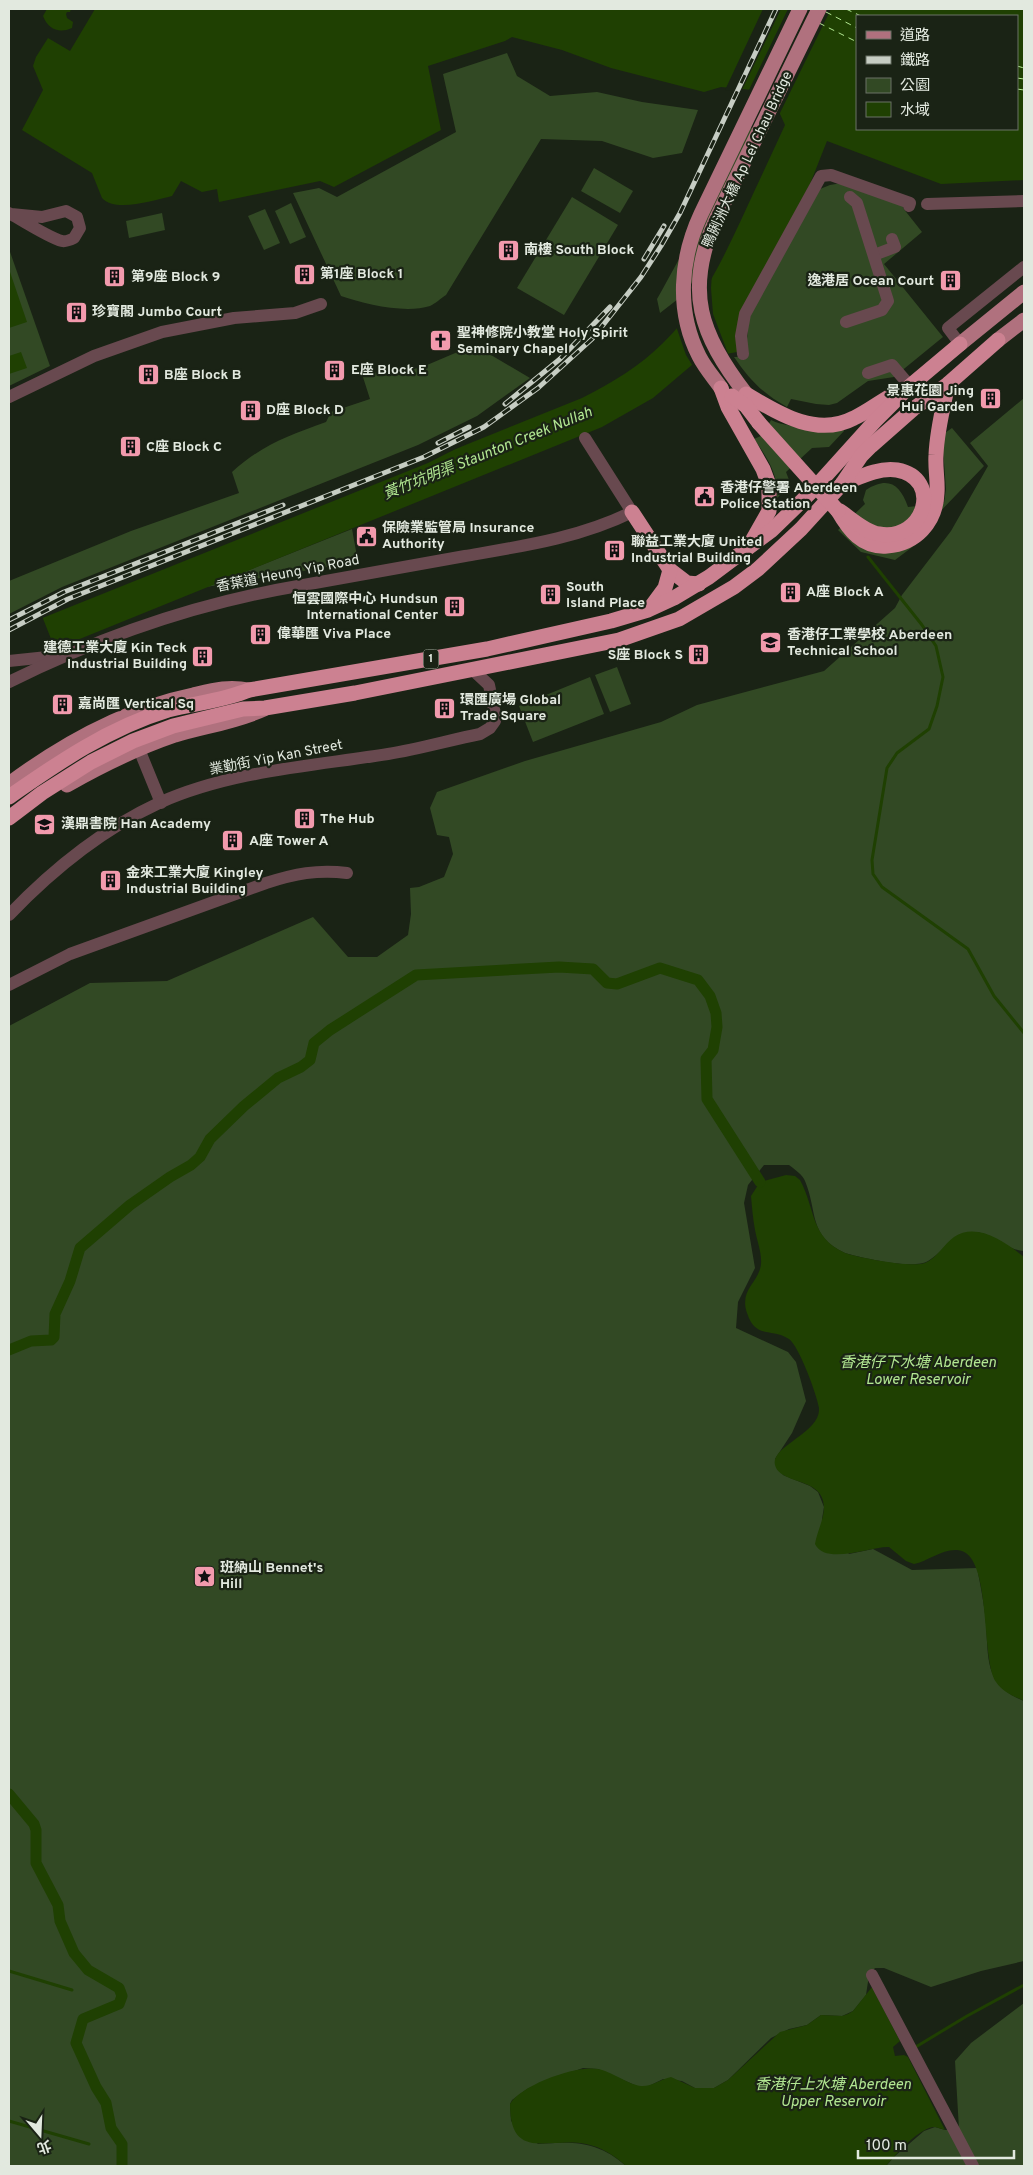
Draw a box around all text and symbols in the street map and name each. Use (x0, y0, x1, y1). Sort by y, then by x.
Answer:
legend (856, 15, 1018, 130)
text: 道路 (900, 27, 930, 46)
text: 鐵路 (900, 52, 930, 71)
street label: 鴨脷洲大橋 Ap Lei Chau Bridge (699, 68, 797, 251)
text: 公園 (900, 77, 930, 96)
text: 水域 (900, 102, 930, 121)
building icon: 南樓 South Block (496, 238, 520, 262)
place label: 南樓 South Block (524, 242, 634, 259)
building icon: 第1座 Block 1 (292, 262, 316, 286)
building icon: 第9座 Block 9 (103, 265, 127, 289)
place label: 第1座 Block 1 (320, 265, 403, 283)
place label: 第9座 Block 9 (131, 268, 220, 286)
building icon: 逸港居 Ocean Court (938, 269, 962, 293)
place label: 逸港居 Ocean Court (807, 272, 934, 290)
building icon: 珍寶閣 Jumbo Court (64, 300, 88, 324)
place label: 珍寶閣 Jumbo Court (92, 304, 222, 321)
place label: 聖神修院小教堂 Holy Spirit Seminary Chapel (457, 325, 628, 358)
church icon: 聖神修院小教堂 Holy Spirit Seminary Chapel (429, 329, 453, 353)
building icon: E座 Block E (323, 358, 347, 382)
place label: E座 Block E (351, 361, 427, 379)
building icon: B座 Block B (136, 363, 160, 387)
place label: B座 Block B (164, 366, 241, 384)
place label: 景惠花園 Jing Hui Garden (886, 383, 974, 416)
building icon: 景惠花園 Jing Hui Garden (978, 387, 1002, 411)
building icon: D座 Block D (238, 398, 262, 422)
place label: D座 Block D (266, 401, 344, 419)
water label: 黃竹坑明渠 Staunton Creek Nullah (381, 403, 595, 505)
building icon: C座 Block C (118, 435, 142, 459)
place label: C座 Block C (146, 438, 222, 456)
place label: 香港仔警署 Aberdeen Police Station (720, 480, 857, 513)
public building icon: 香港仔警署 Aberdeen Police Station (692, 484, 716, 508)
place label: 保險業監管局 Insurance Authority (382, 520, 534, 553)
public building icon: 保險業監管局 Insurance Authority (354, 524, 378, 548)
place label: 聯益工業大廈 United Industrial Building (631, 533, 762, 567)
building icon: 聯益工業大廈 United Industrial Building (603, 538, 627, 562)
street label: 香葉道 Heung Yip Road (215, 552, 361, 596)
place label: South Island Place (566, 579, 645, 612)
building icon: A座 Block A (778, 580, 802, 604)
building icon: South Island Place (538, 583, 562, 607)
place label: A座 Block A (806, 583, 884, 601)
place label: 恒雲國際中心 Hundsun International Center (292, 591, 438, 624)
building icon: 恒雲國際中心 Hundsun International Center (442, 595, 466, 619)
building icon: 偉華匯 Viva Place (249, 622, 273, 646)
place label: 偉華匯 Viva Place (277, 626, 391, 643)
place label: 香港仔工業學校 Aberdeen Technical School (787, 626, 952, 660)
school or university icon: 香港仔工業學校 Aberdeen Technical School (759, 631, 783, 655)
place label: 建德工業大廈 Kin Teck Industrial Building (43, 639, 187, 673)
building icon: S座 Block S (687, 643, 711, 667)
building icon: 建德工業大廈 Kin Teck Industrial Building (191, 644, 215, 668)
place label: S座 Block S (608, 646, 683, 664)
road number: 1 (424, 650, 438, 669)
place label: 環匯廣場 Global Trade Square (460, 691, 561, 725)
building icon: 嘉尚匯 Vertical Sq (50, 692, 74, 716)
place label: 嘉尚匯 Vertical Sq (78, 696, 194, 713)
building icon: 環匯廣場 Global Trade Square (432, 696, 456, 720)
street label: 業勤街 Yip Kan Street (208, 737, 344, 779)
building icon: The Hub (292, 807, 316, 831)
place label: The Hub (320, 811, 375, 828)
school or university icon: 漢鼎書院 Han Academy (33, 812, 57, 836)
place label: 漢鼎書院 Han Academy (61, 816, 211, 833)
building icon: A座 Tower A (221, 829, 245, 853)
place label: A座 Tower A (249, 832, 329, 850)
place label: 金來工業大廈 Kingley Industrial Building (126, 864, 263, 898)
building icon: 金來工業大廈 Kingley Industrial Building (98, 869, 122, 893)
water label: 香港仔下水塘 Aberdeen Lower Reservoir (840, 1354, 996, 1390)
place label: 班納山 Bennet's Hill (220, 1560, 323, 1593)
place icon: 班納山 Bennet's Hill (192, 1564, 216, 1588)
water label: 香港仔上水塘 Aberdeen Upper Reservoir (755, 2076, 911, 2112)
north arrow (15, 2110, 65, 2160)
scale bar (858, 2128, 1014, 2160)
text: 北 (34, 2136, 53, 2156)
text: 100 m (866, 2137, 907, 2156)

